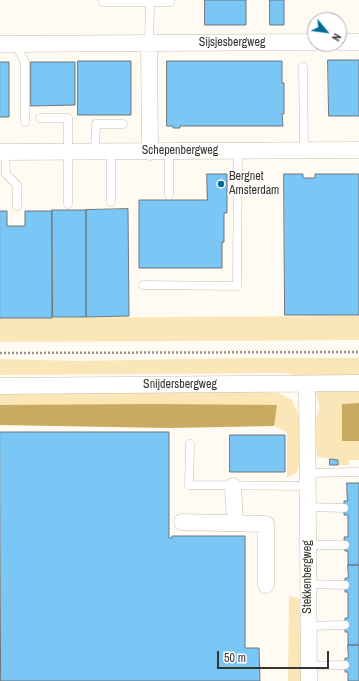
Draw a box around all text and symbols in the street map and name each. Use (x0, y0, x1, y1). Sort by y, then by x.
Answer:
north arrow (307, 12, 347, 52)
text: N (329, 31, 344, 44)
street label: Sijsjesbergweg (199, 36, 265, 50)
street label: Schepenbergweg (142, 144, 218, 158)
place label: Bergnet Amsterdam (229, 170, 279, 198)
marker: Bergnet Amsterdam (216, 179, 226, 189)
street label: Snijdersbergweg (143, 378, 217, 392)
street label: Stekkenbergweg (301, 540, 315, 614)
scale bar (219, 643, 331, 669)
text: 50 m (224, 650, 246, 666)

